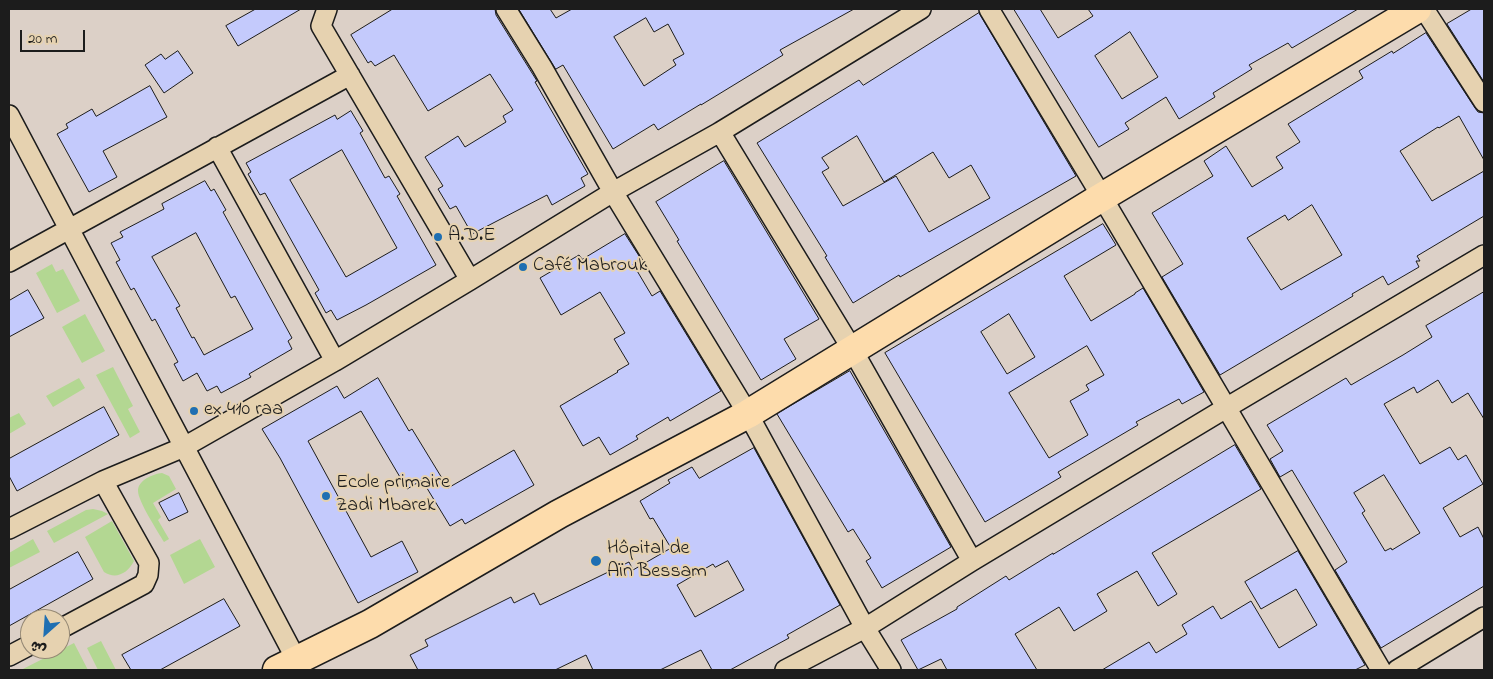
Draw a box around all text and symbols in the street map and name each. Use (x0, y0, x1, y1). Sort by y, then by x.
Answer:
scale bar (22, 20, 88, 52)
text: 20 m (28, 28, 57, 50)
place label: A.D.E (448, 225, 495, 249)
marker: A.D.E (432, 231, 444, 243)
place label: Café Mabrouk (533, 255, 647, 279)
marker: Café Mabrouk (517, 261, 529, 273)
place label: ex 410 raa (204, 399, 283, 423)
marker: ex 410 raa (188, 405, 200, 417)
place label: Ecole primaire Zadi Mbarek (336, 472, 450, 519)
marker: Ecole primaire Zadi Mbarek (320, 490, 332, 502)
place label: Hôpital de Aïn Bessam (607, 538, 707, 585)
marker: Hôpital de Aïn Bessam (589, 554, 603, 568)
north arrow (20, 609, 70, 659)
text: ش (27, 634, 50, 660)

